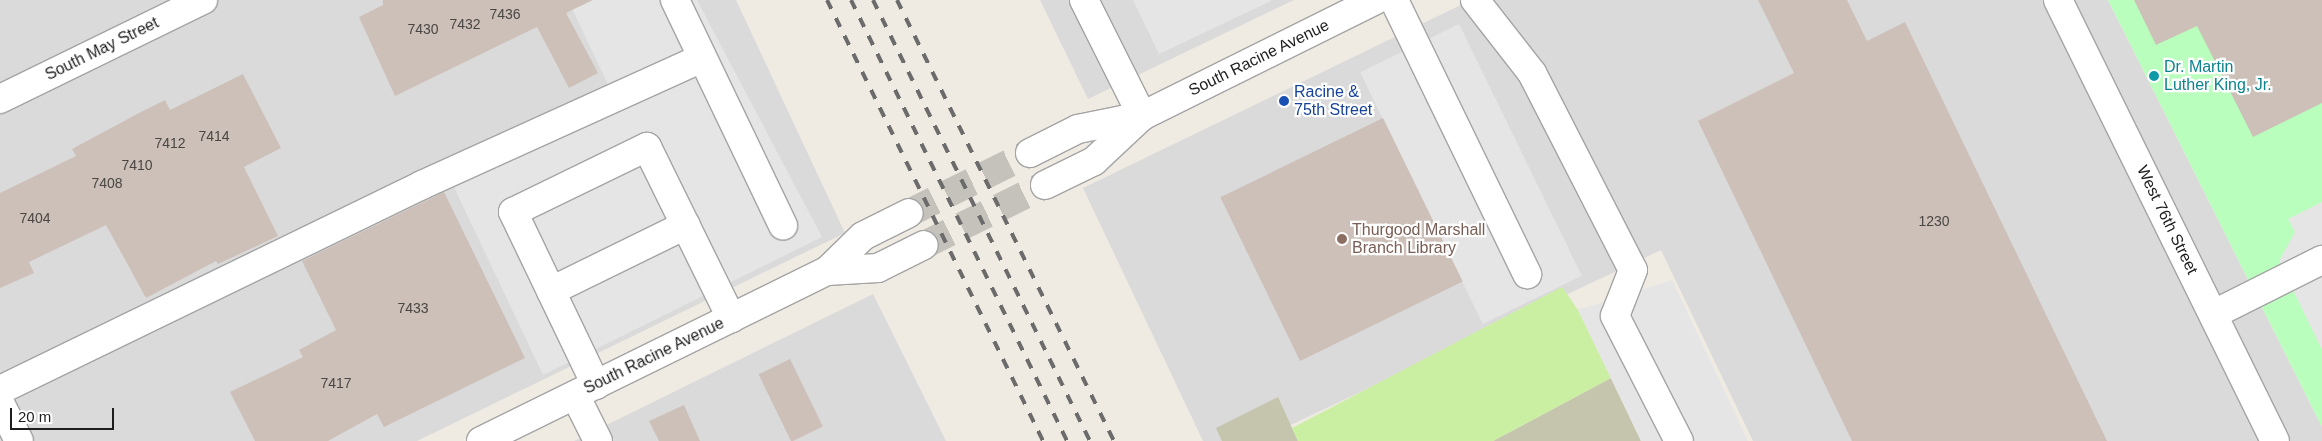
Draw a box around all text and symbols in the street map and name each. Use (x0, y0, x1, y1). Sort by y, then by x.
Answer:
house number: 7436 (489, 6, 521, 22)
street label: South May Street (42, 13, 162, 85)
house number: 7432 (449, 16, 481, 32)
street label: South Racine Avenue (1185, 16, 1333, 100)
house number: 7430 (407, 21, 439, 37)
place label: Dr. Martin Luther King, Jr. (2164, 57, 2272, 95)
marker: Dr. Martin Luther King, Jr. (2148, 70, 2160, 82)
place label: Racine & 75th Street (1294, 82, 1372, 120)
marker: Racine & 75th Street (1278, 95, 1290, 107)
house number: 7414 (198, 128, 230, 144)
house number: 7412 (154, 135, 186, 151)
house number: 7410 (121, 157, 153, 173)
street label: West 76th Street (2132, 162, 2202, 278)
house number: 7408 (91, 175, 123, 191)
house number: 7404 (19, 210, 51, 226)
house number: 1230 (1918, 213, 1950, 229)
place label: Thurgood Marshall Branch Library (1352, 220, 1485, 258)
marker: Thurgood Marshall Branch Library (1336, 233, 1348, 245)
house number: 7433 (397, 300, 429, 316)
street label: South Racine Avenue (580, 314, 728, 398)
house number: 7417 (320, 375, 352, 391)
scale bar (12, 398, 116, 430)
text: 20 m (18, 408, 51, 425)

